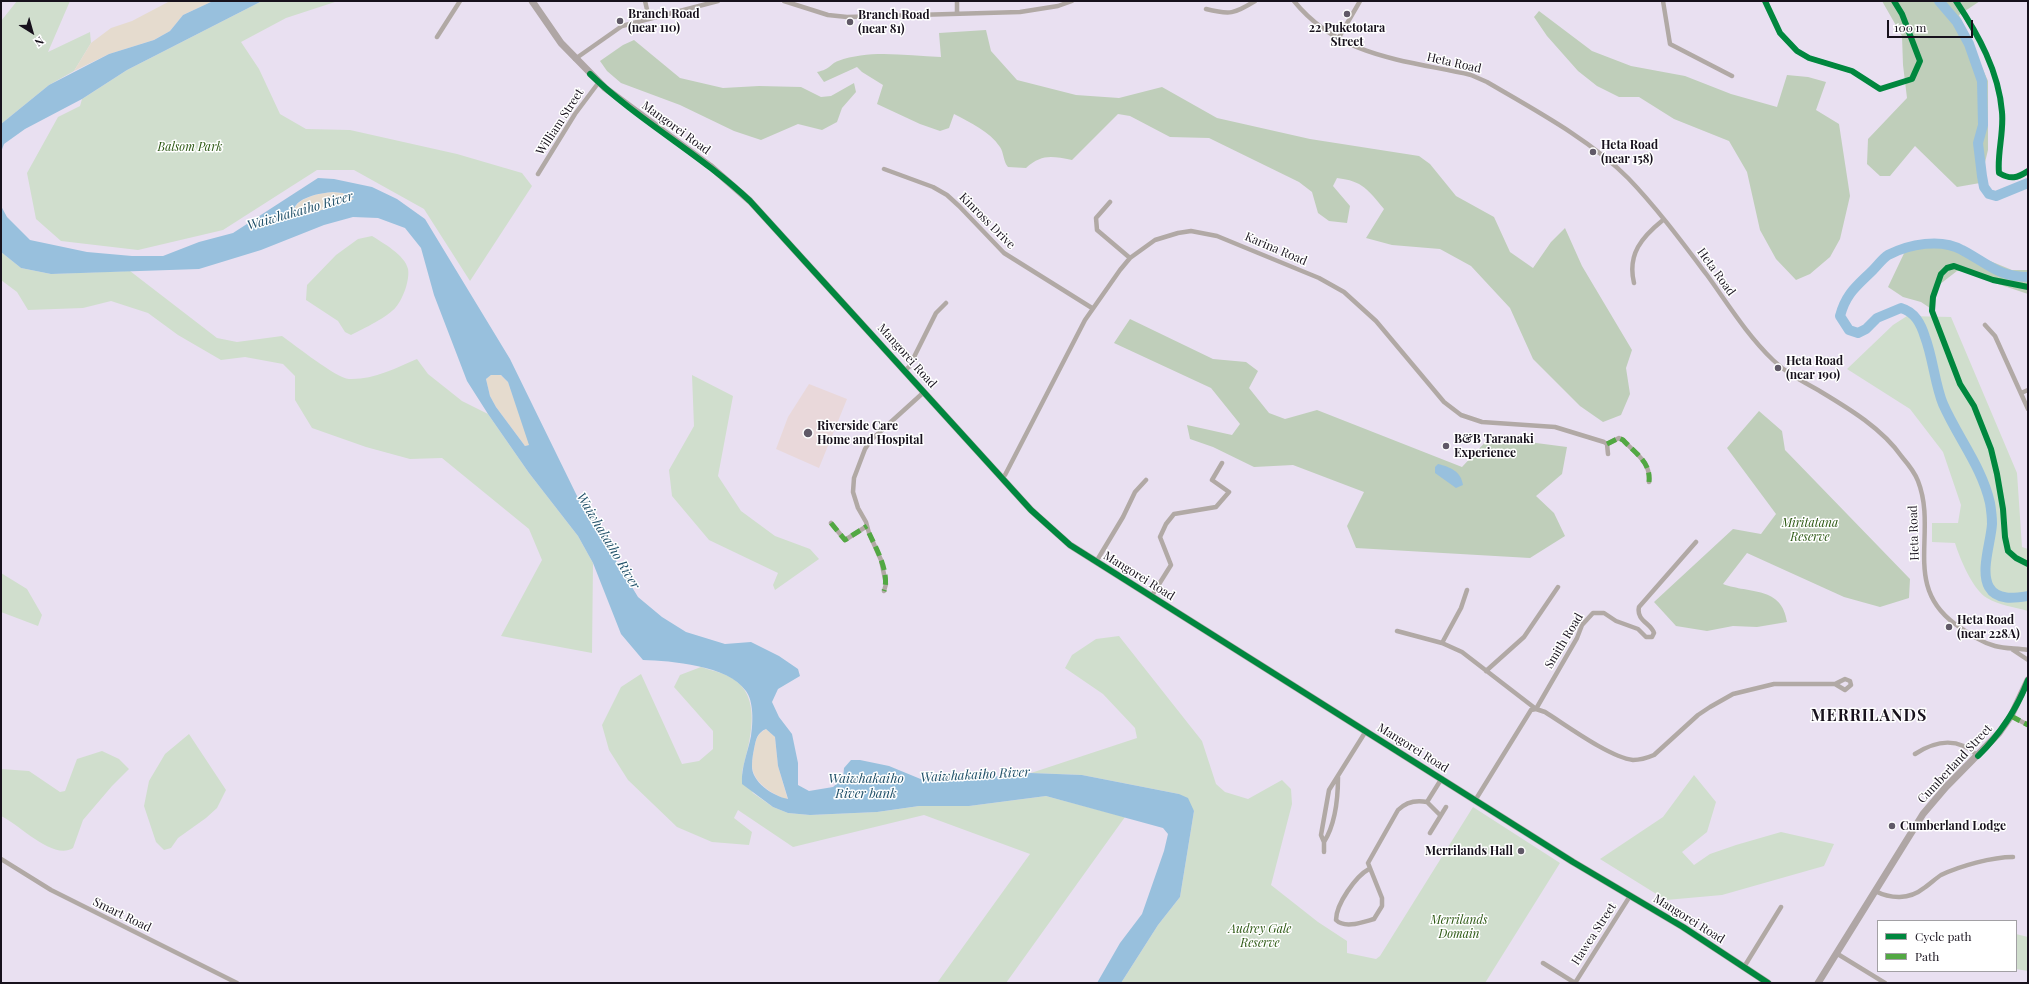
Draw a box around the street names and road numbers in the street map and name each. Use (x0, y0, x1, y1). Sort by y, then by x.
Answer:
street label: Heta Road (1425, 50, 1483, 76)
street label: William Street (533, 86, 587, 158)
street label: Mangorei Road (639, 98, 713, 158)
street label: Kinross Drive (956, 190, 1018, 252)
street label: Karina Road (1243, 229, 1309, 269)
street label: Heta Road (1694, 245, 1738, 299)
street label: Mangorei Road (874, 321, 940, 391)
street label: Heta Road (1906, 505, 1922, 561)
street label: Mangorei Road (1101, 548, 1177, 604)
street label: Smith Road (1542, 611, 1586, 671)
street label: Mangorei Road (1375, 720, 1451, 776)
street label: Cumberland Street (1915, 722, 1995, 806)
street label: Mangorei Road (1651, 891, 1727, 947)
street label: Smart Road (91, 895, 153, 935)
street label: Hawea Street (1569, 900, 1619, 968)

